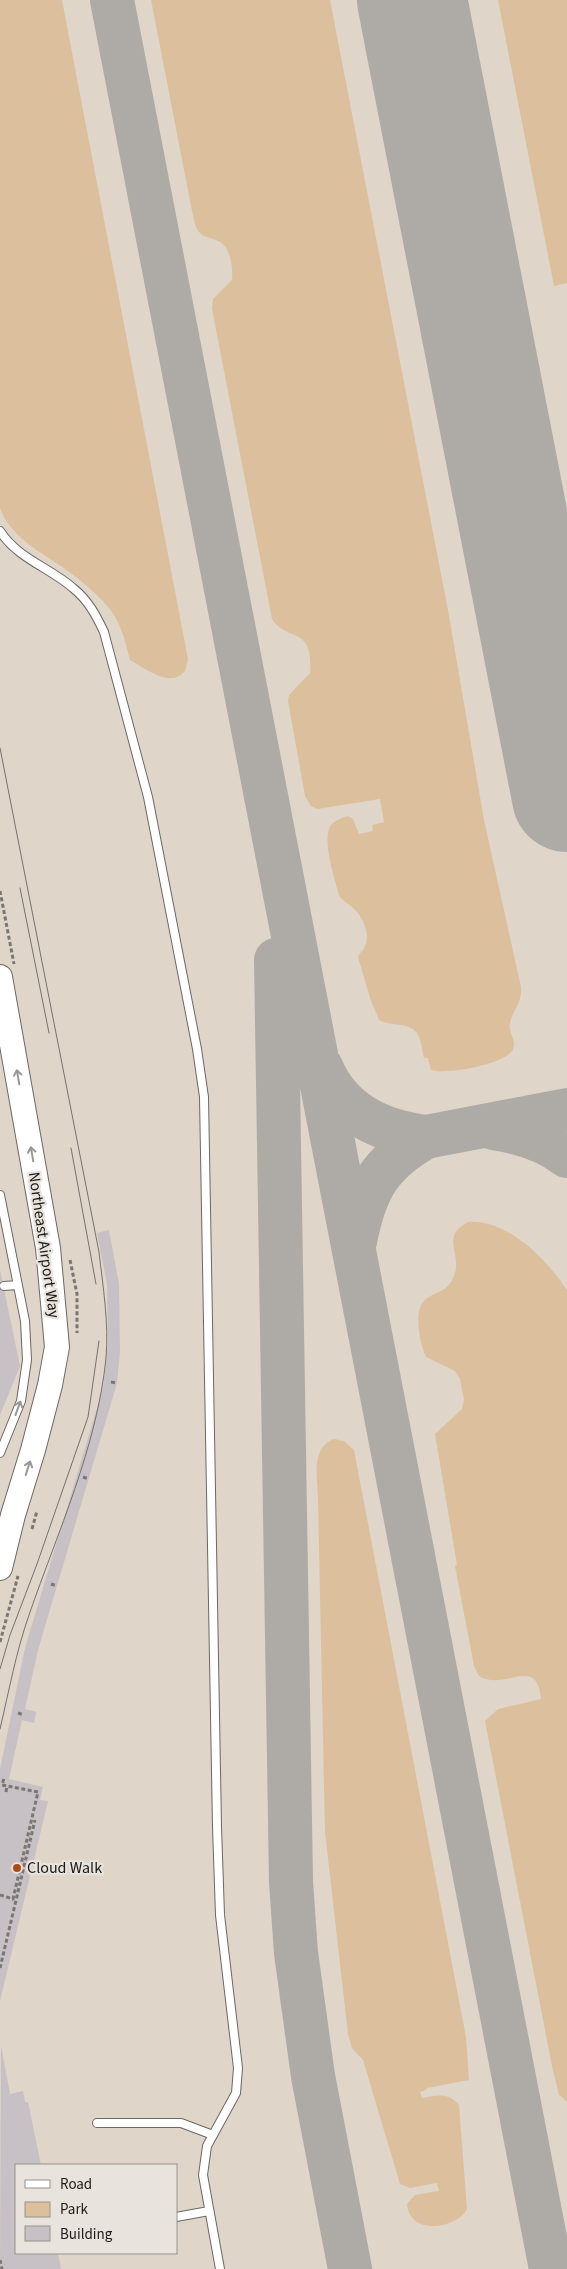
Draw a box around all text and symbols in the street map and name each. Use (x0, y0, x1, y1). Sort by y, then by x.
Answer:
one-way arrow (12, 1069, 22, 1085)
one-way arrow (26, 1146, 36, 1162)
street label: Northeast Airport Way (23, 1171, 65, 1320)
one-way arrow (14, 1401, 23, 1416)
one-way arrow (23, 1461, 33, 1477)
place label: Cloud Walk (27, 1857, 102, 1879)
marker: Cloud Walk (11, 1862, 23, 1874)
legend (15, 2164, 178, 2254)
text: Road (60, 2174, 92, 2195)
text: Park (60, 2199, 89, 2220)
text: Building (60, 2224, 113, 2245)

